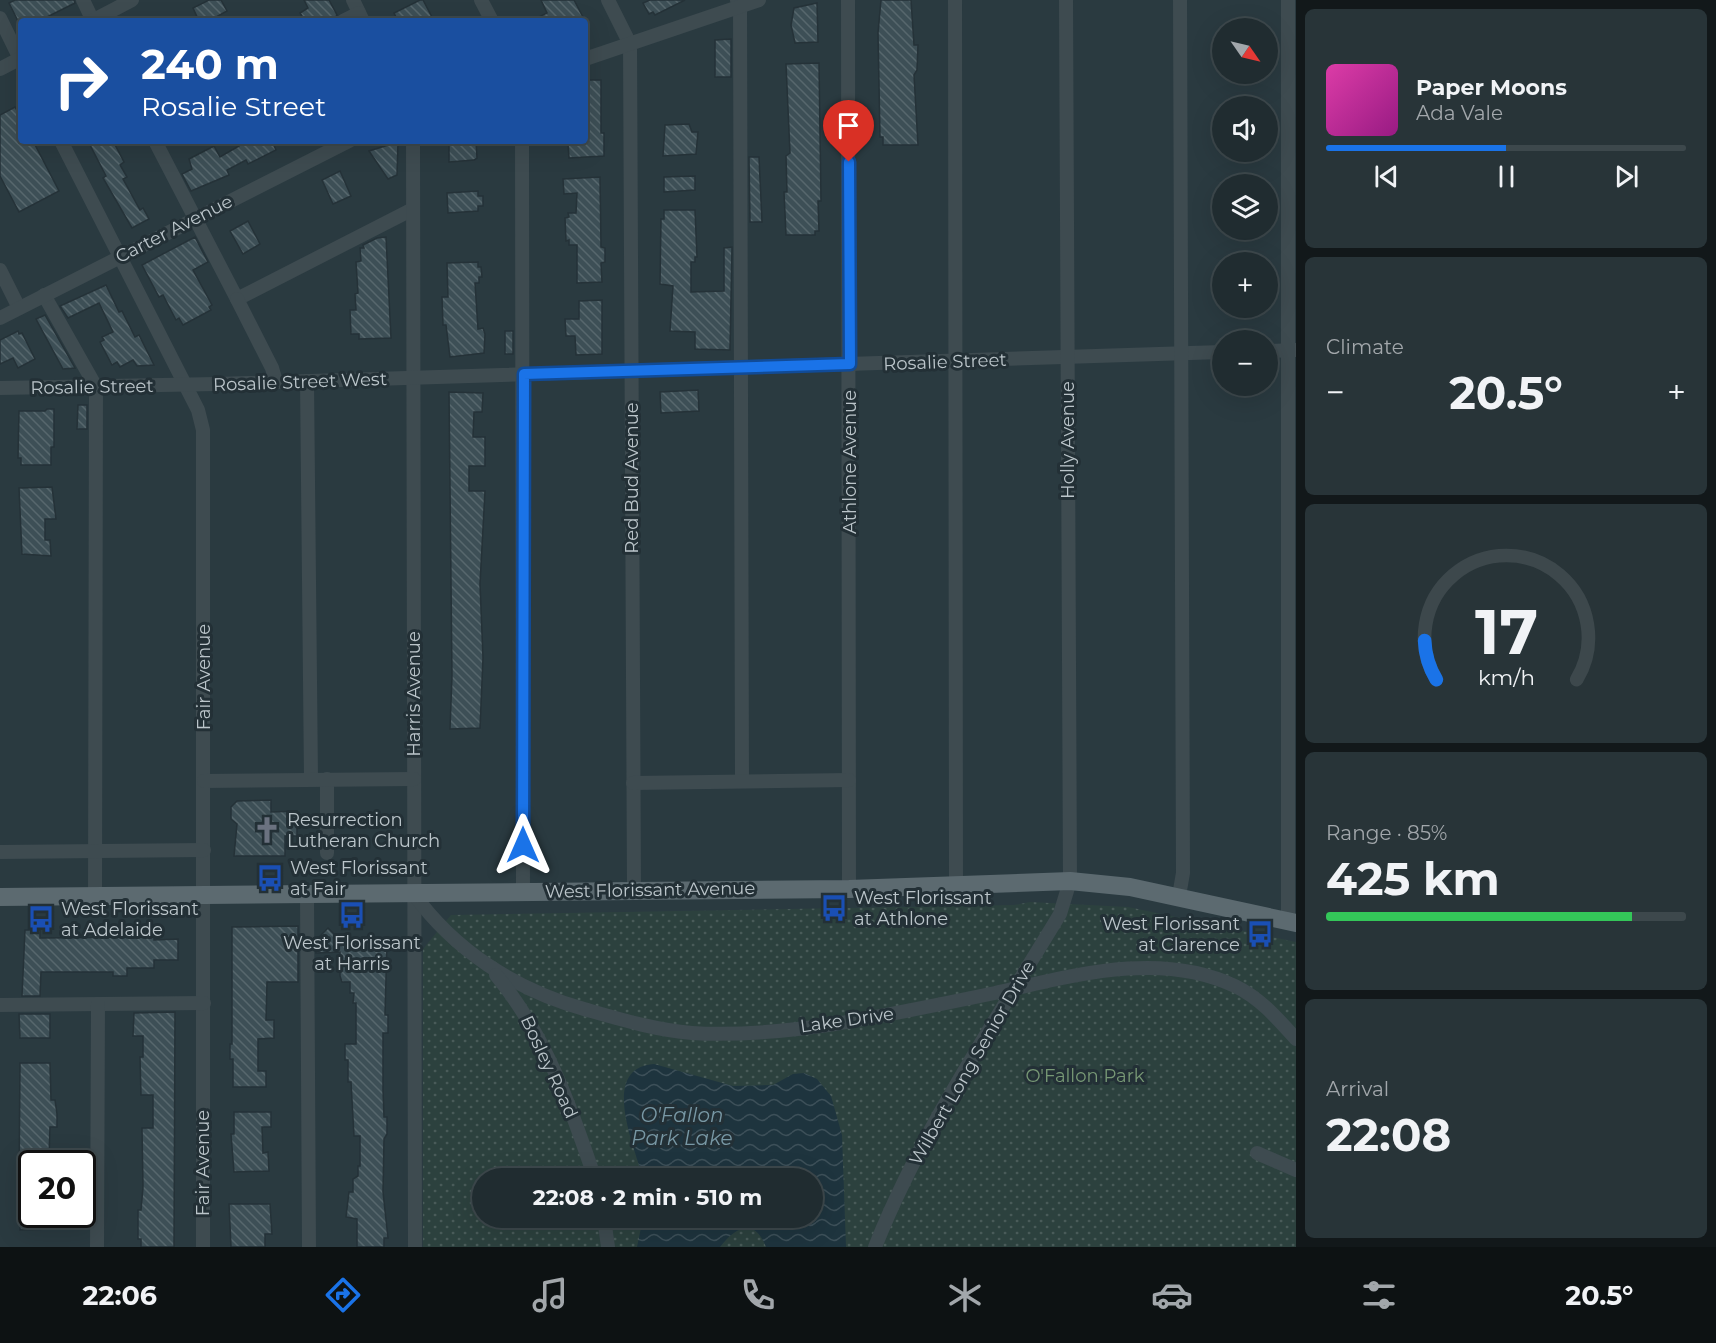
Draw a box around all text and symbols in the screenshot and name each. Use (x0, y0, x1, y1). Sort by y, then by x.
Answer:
north arrow (1212, 18, 1278, 84)
map controls (1212, 18, 1278, 396)
text: 240 m (141, 38, 279, 90)
icon: right (42, 42, 120, 120)
text: Paper Moons (1416, 74, 1567, 101)
text: Rosalie Street (141, 90, 326, 123)
button: sound (1212, 96, 1278, 162)
pin (823, 100, 874, 162)
text: Ada Vale (1416, 101, 1503, 125)
icon: arrive (832, 109, 865, 142)
icon: previous (1370, 160, 1403, 193)
icon: pause (1490, 160, 1523, 193)
icon: next (1610, 160, 1643, 193)
button: layers (1212, 174, 1278, 240)
street label: Carter Avenue (112, 190, 236, 268)
button: + (1212, 252, 1278, 318)
button: − (1212, 330, 1278, 396)
text: Climate (1326, 335, 1404, 359)
street label: Rosalie Street (883, 349, 1007, 375)
text: 20.5° (1449, 365, 1563, 420)
street label: Rosalie Street West (213, 368, 387, 396)
text: − (1326, 372, 1345, 412)
text: + (1667, 372, 1686, 412)
street label: Rosalie Street (30, 375, 154, 399)
street label: Holly Avenue (1057, 381, 1079, 499)
street label: Athlone Avenue (839, 390, 861, 534)
street label: Red Bud Avenue (621, 402, 643, 554)
text: 17 (1474, 595, 1538, 671)
street label: Fair Avenue (193, 624, 215, 730)
street label: Harris Avenue (403, 631, 425, 757)
text: km/h (1477, 665, 1535, 691)
place label: Resurrection Lutheran Church (287, 809, 440, 852)
position arrow (491, 813, 555, 877)
church icon: Resurrection Lutheran Church (252, 815, 282, 845)
text: Range · 85% (1326, 821, 1447, 845)
text: 425 km (1326, 851, 1500, 906)
place label: West Florissant at Fair (290, 857, 428, 900)
bus stop icon: West Florissant at Fair (255, 863, 285, 893)
street label: West Florissant Avenue (545, 877, 756, 903)
place label: West Florissant at Athlone (854, 887, 992, 930)
bus stop icon: West Florissant at Athlone (819, 893, 849, 923)
place label: West Florissant at Adelaide (61, 898, 199, 941)
bus stop icon: West Florissant at Harris (337, 900, 367, 930)
bus stop icon: West Florissant at Adelaide (26, 904, 56, 934)
place label: West Florissant at Clarence (1102, 913, 1240, 956)
bus stop icon: West Florissant at Clarence (1245, 919, 1275, 949)
place label: West Florissant at Harris (283, 932, 421, 975)
street label: Wilbert Long Senior Drive (904, 957, 1040, 1169)
street label: Lake Drive (799, 1003, 895, 1037)
street label: Bosley Road (516, 1012, 582, 1122)
park label: O'Fallon Park (1025, 1065, 1145, 1087)
text: Arrival (1326, 1077, 1389, 1101)
water label: O'Fallon Park Lake (631, 1103, 733, 1150)
text: 22:08 (1326, 1107, 1451, 1162)
street label: Fair Avenue (192, 1110, 214, 1216)
speed limit sign: 20 (18, 1150, 96, 1228)
text: 22:08 · 2 min · 510 m (533, 1184, 762, 1211)
icon: directions (322, 1274, 364, 1316)
icon: music (529, 1274, 571, 1316)
icon: phone (737, 1274, 779, 1316)
icon: climate (944, 1274, 986, 1316)
icon: car (1151, 1274, 1193, 1316)
icon: filters (1358, 1274, 1400, 1316)
text: 22:06 (83, 1279, 157, 1312)
text: 20.5° (1565, 1279, 1633, 1312)

